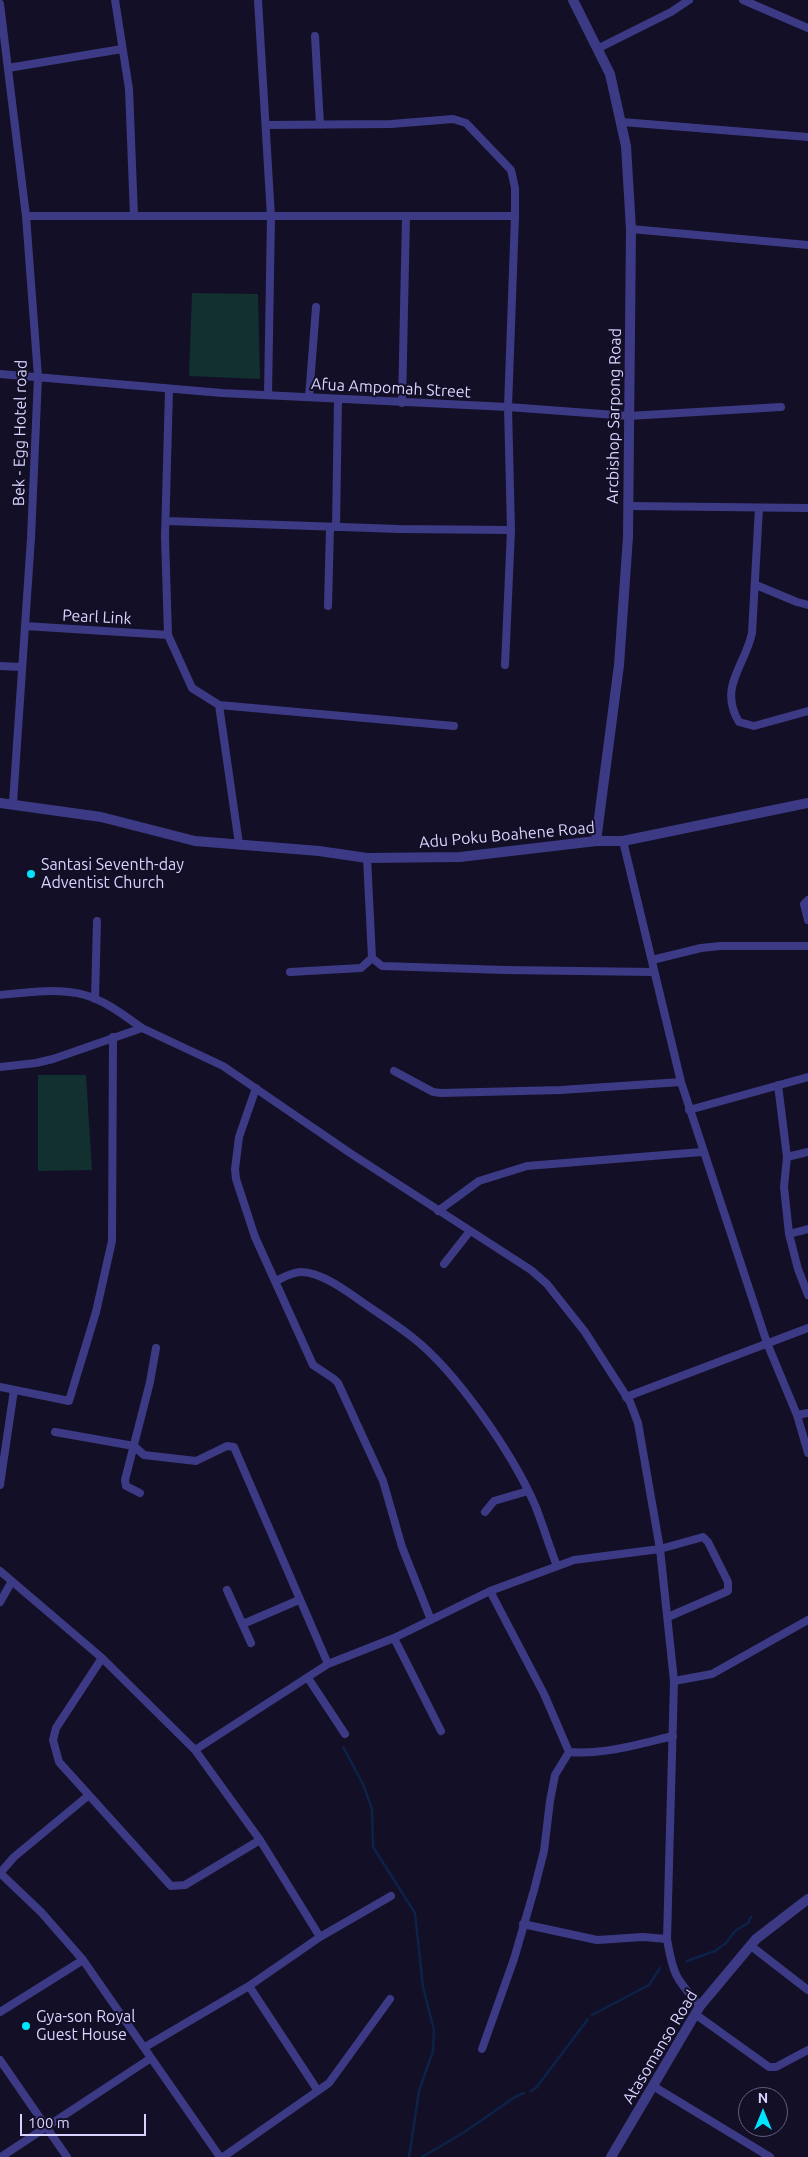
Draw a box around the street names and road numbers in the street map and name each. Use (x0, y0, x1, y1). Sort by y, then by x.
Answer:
street label: Arcbishop Sarpong Road (603, 328, 625, 504)
street label: Bek - Egg Hotel road (9, 360, 31, 506)
street label: Afua Ampomah Street (311, 374, 471, 402)
street label: Pearl Link (62, 606, 132, 628)
street label: Adu Poku Boahene Road (418, 818, 596, 852)
street label: Atasomanso Road (618, 1987, 702, 2107)

